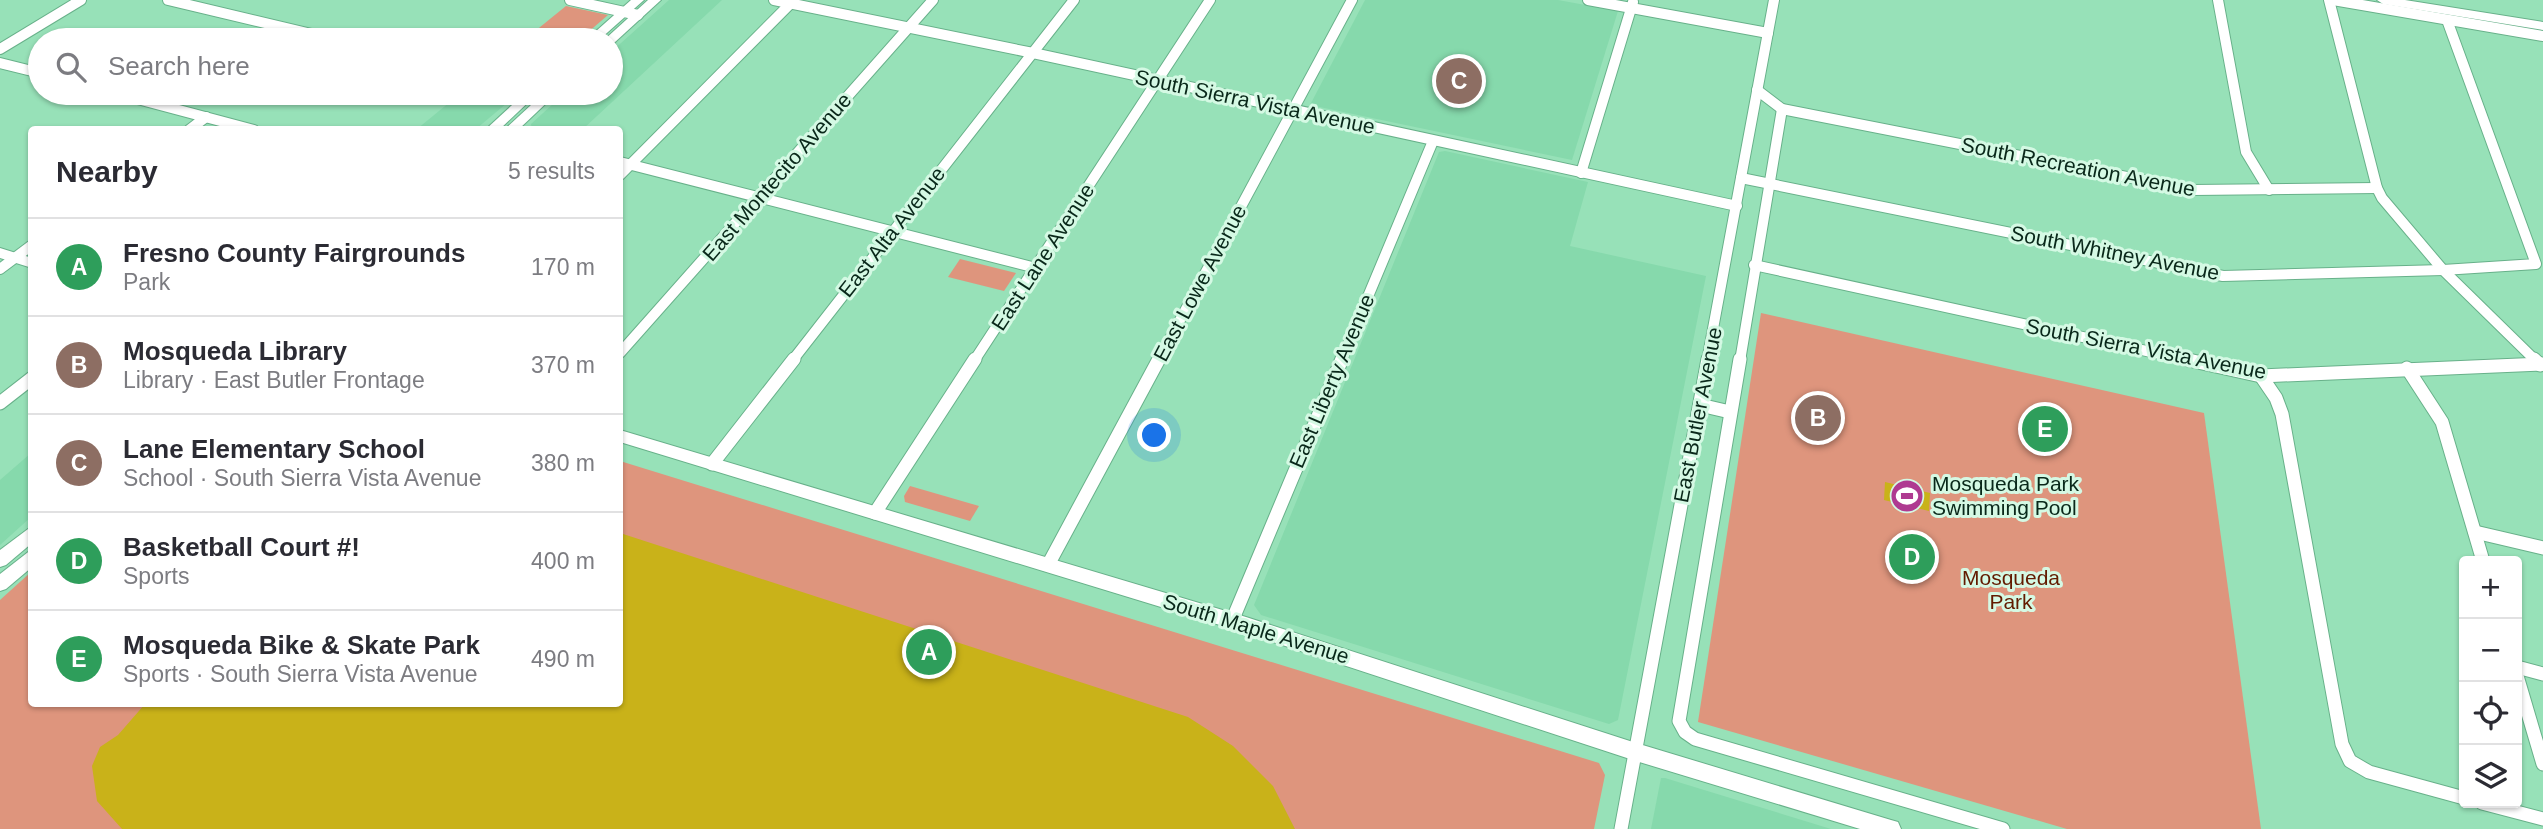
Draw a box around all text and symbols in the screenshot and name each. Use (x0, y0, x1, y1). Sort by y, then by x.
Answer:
search box (28, 28, 623, 105)
icon: search (52, 48, 90, 86)
text: Search here (108, 51, 250, 81)
pin: C (1436, 55, 1482, 107)
street label: South Sierra Vista Avenue (1133, 65, 1377, 138)
street label: East Montecito Avenue (698, 88, 856, 265)
street label: South Recreation Avenue (1959, 133, 2197, 200)
text: Nearby (56, 155, 158, 188)
text: 5 results (508, 158, 595, 184)
street label: East Alta Avenue (834, 162, 949, 301)
street label: East Lane Avenue (987, 179, 1099, 334)
street label: East Lowe Avenue (1149, 201, 1250, 365)
street label: South Whitney Avenue (2009, 221, 2221, 284)
text: Fresno County Fairgrounds (123, 238, 465, 268)
text: A (71, 254, 87, 280)
text: 170 m (531, 254, 595, 280)
text: Park (123, 269, 170, 295)
street label: East Liberty Avenue (1285, 291, 1379, 471)
street label: South Sierra Vista Avenue (2024, 314, 2268, 383)
street label: East Butler Avenue (1669, 325, 1726, 505)
text: Mosqueda Library (123, 336, 347, 366)
text: B (71, 352, 87, 378)
text: 370 m (531, 352, 595, 378)
text: Library · East Butler Frontage (123, 367, 425, 393)
pin: B (1795, 392, 1841, 444)
pin: E (2022, 403, 2068, 455)
your location (1137, 418, 1171, 452)
text: Lane Elementary School (123, 434, 425, 464)
text: C (71, 450, 87, 476)
text: 380 m (531, 450, 595, 476)
text: School · South Sierra Vista Avenue (123, 465, 481, 491)
place label: Mosqueda Park Swimming Pool (1932, 472, 2080, 519)
sports icon: Mosqueda Park Swimming Pool (1888, 477, 1926, 515)
pin: D (1889, 531, 1935, 583)
text: Basketball Court #! (123, 532, 360, 562)
text: D (71, 548, 87, 574)
text: 400 m (531, 548, 595, 574)
map controls (2459, 556, 2522, 808)
button: + (2459, 556, 2522, 619)
text: Sports (123, 563, 189, 589)
park label: Mosqueda Park (1962, 566, 2060, 613)
street label: South Maple Avenue (1160, 589, 1352, 668)
button: − (2459, 619, 2522, 682)
pin: A (906, 626, 952, 678)
text: Mosqueda Bike & Skate Park (123, 630, 480, 660)
text: E (71, 646, 87, 672)
text: 490 m (531, 646, 595, 672)
text: Sports · South Sierra Vista Avenue (123, 661, 478, 687)
button: locate (2459, 682, 2522, 745)
button: layers (2459, 745, 2522, 808)

